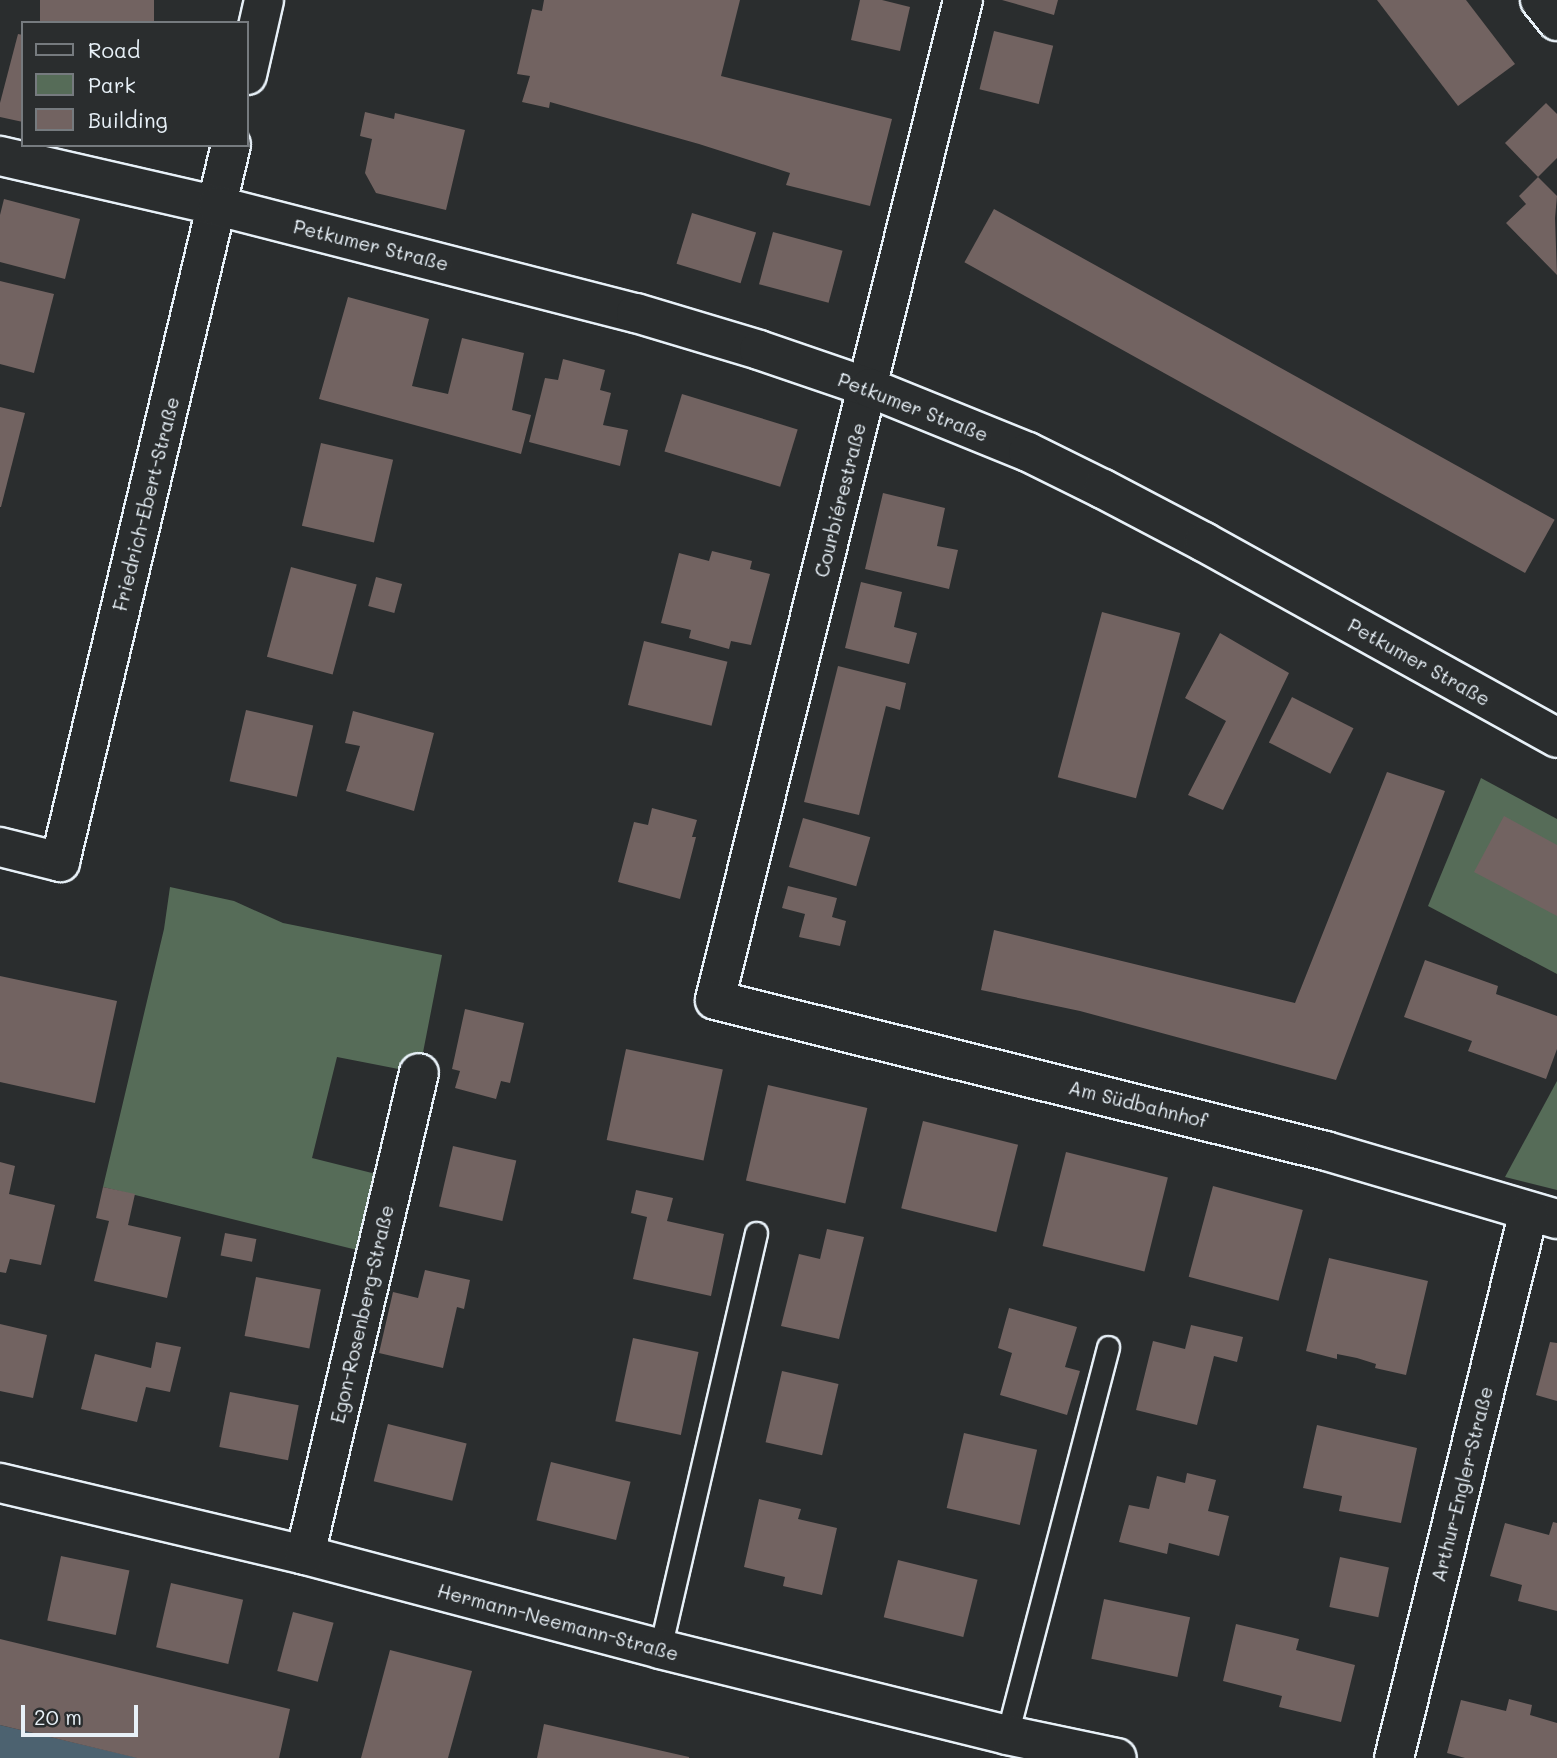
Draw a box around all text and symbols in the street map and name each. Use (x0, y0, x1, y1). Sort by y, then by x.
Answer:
legend (21, 21, 248, 147)
text: Road (88, 36, 140, 63)
text: Park (88, 71, 136, 98)
text: Building (88, 106, 168, 133)
street label: Petkumer Straße (291, 215, 451, 275)
street label: Petkumer Straße (835, 368, 991, 446)
street label: Friedrich-Ebert-Straße (108, 395, 184, 613)
street label: Courbiérestraße (810, 420, 870, 580)
street label: Petkumer Straße (1344, 613, 1494, 711)
street label: Am Südbahnhof (1066, 1076, 1210, 1132)
street label: Egon-Rosenberg-Straße (326, 1203, 398, 1425)
street label: Arthur-Engler-Straße (1427, 1384, 1497, 1584)
street label: Hermann-Neemann-Straße (435, 1579, 681, 1665)
scale bar (24, 1692, 142, 1736)
text: 20 m (34, 1703, 82, 1730)

